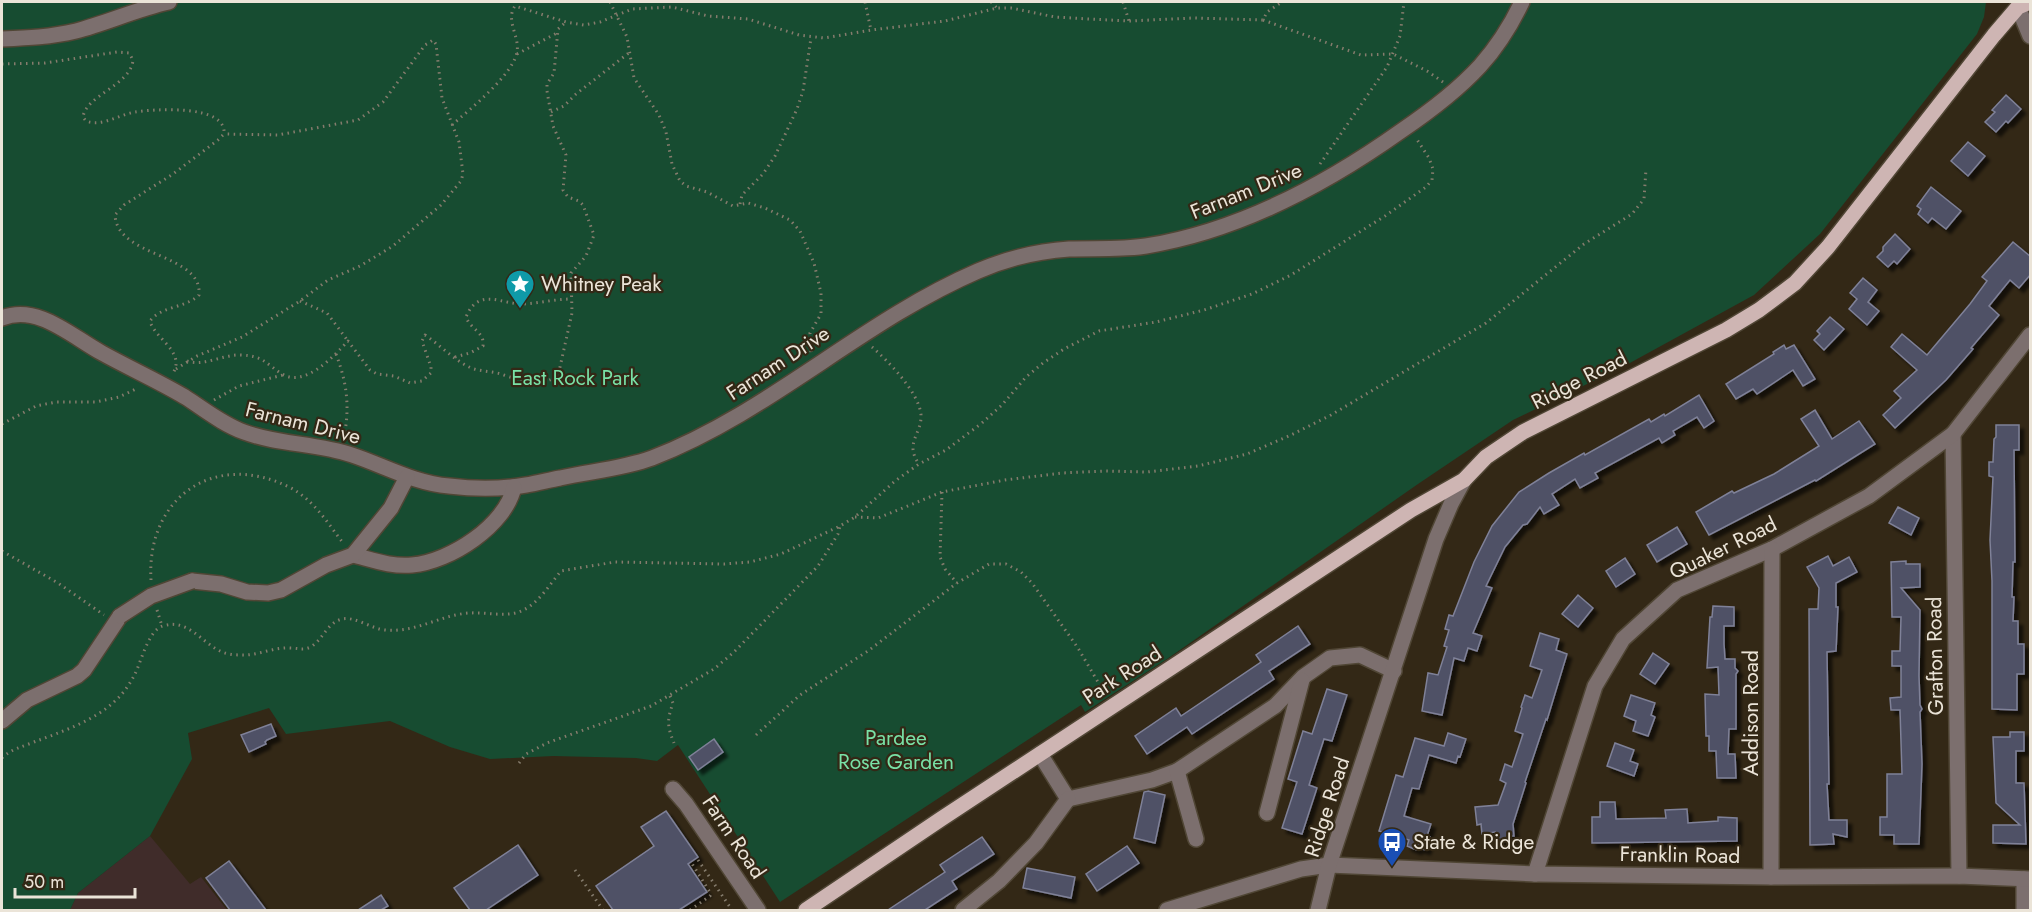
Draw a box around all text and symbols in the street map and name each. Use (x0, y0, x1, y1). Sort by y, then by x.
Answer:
street label: Farnam Drive (1186, 155, 1306, 227)
place icon: Whitney Peak (504, 268, 536, 310)
place label: Whitney Peak (541, 269, 662, 299)
street label: Farnam Drive (720, 318, 836, 408)
street label: Ridge Road (1526, 343, 1632, 417)
park label: East Rock Park (511, 363, 640, 393)
street label: Farnam Drive (242, 394, 364, 452)
street label: Quaker Road (1664, 509, 1782, 587)
street label: Grafton Road (1919, 596, 1951, 716)
street label: Park Road (1076, 638, 1168, 712)
street label: Addison Road (1736, 650, 1766, 776)
park label: Pardee Rose Garden (838, 723, 954, 777)
street label: Ridge Road (1297, 753, 1357, 861)
street label: Farm Road (695, 789, 773, 885)
bus stop icon: State & Ridge (1376, 826, 1408, 868)
place label: State & Ridge (1413, 827, 1534, 857)
street label: Franklin Road (1619, 839, 1741, 871)
scale bar (15, 861, 135, 899)
text: 50 m (24, 869, 64, 895)

